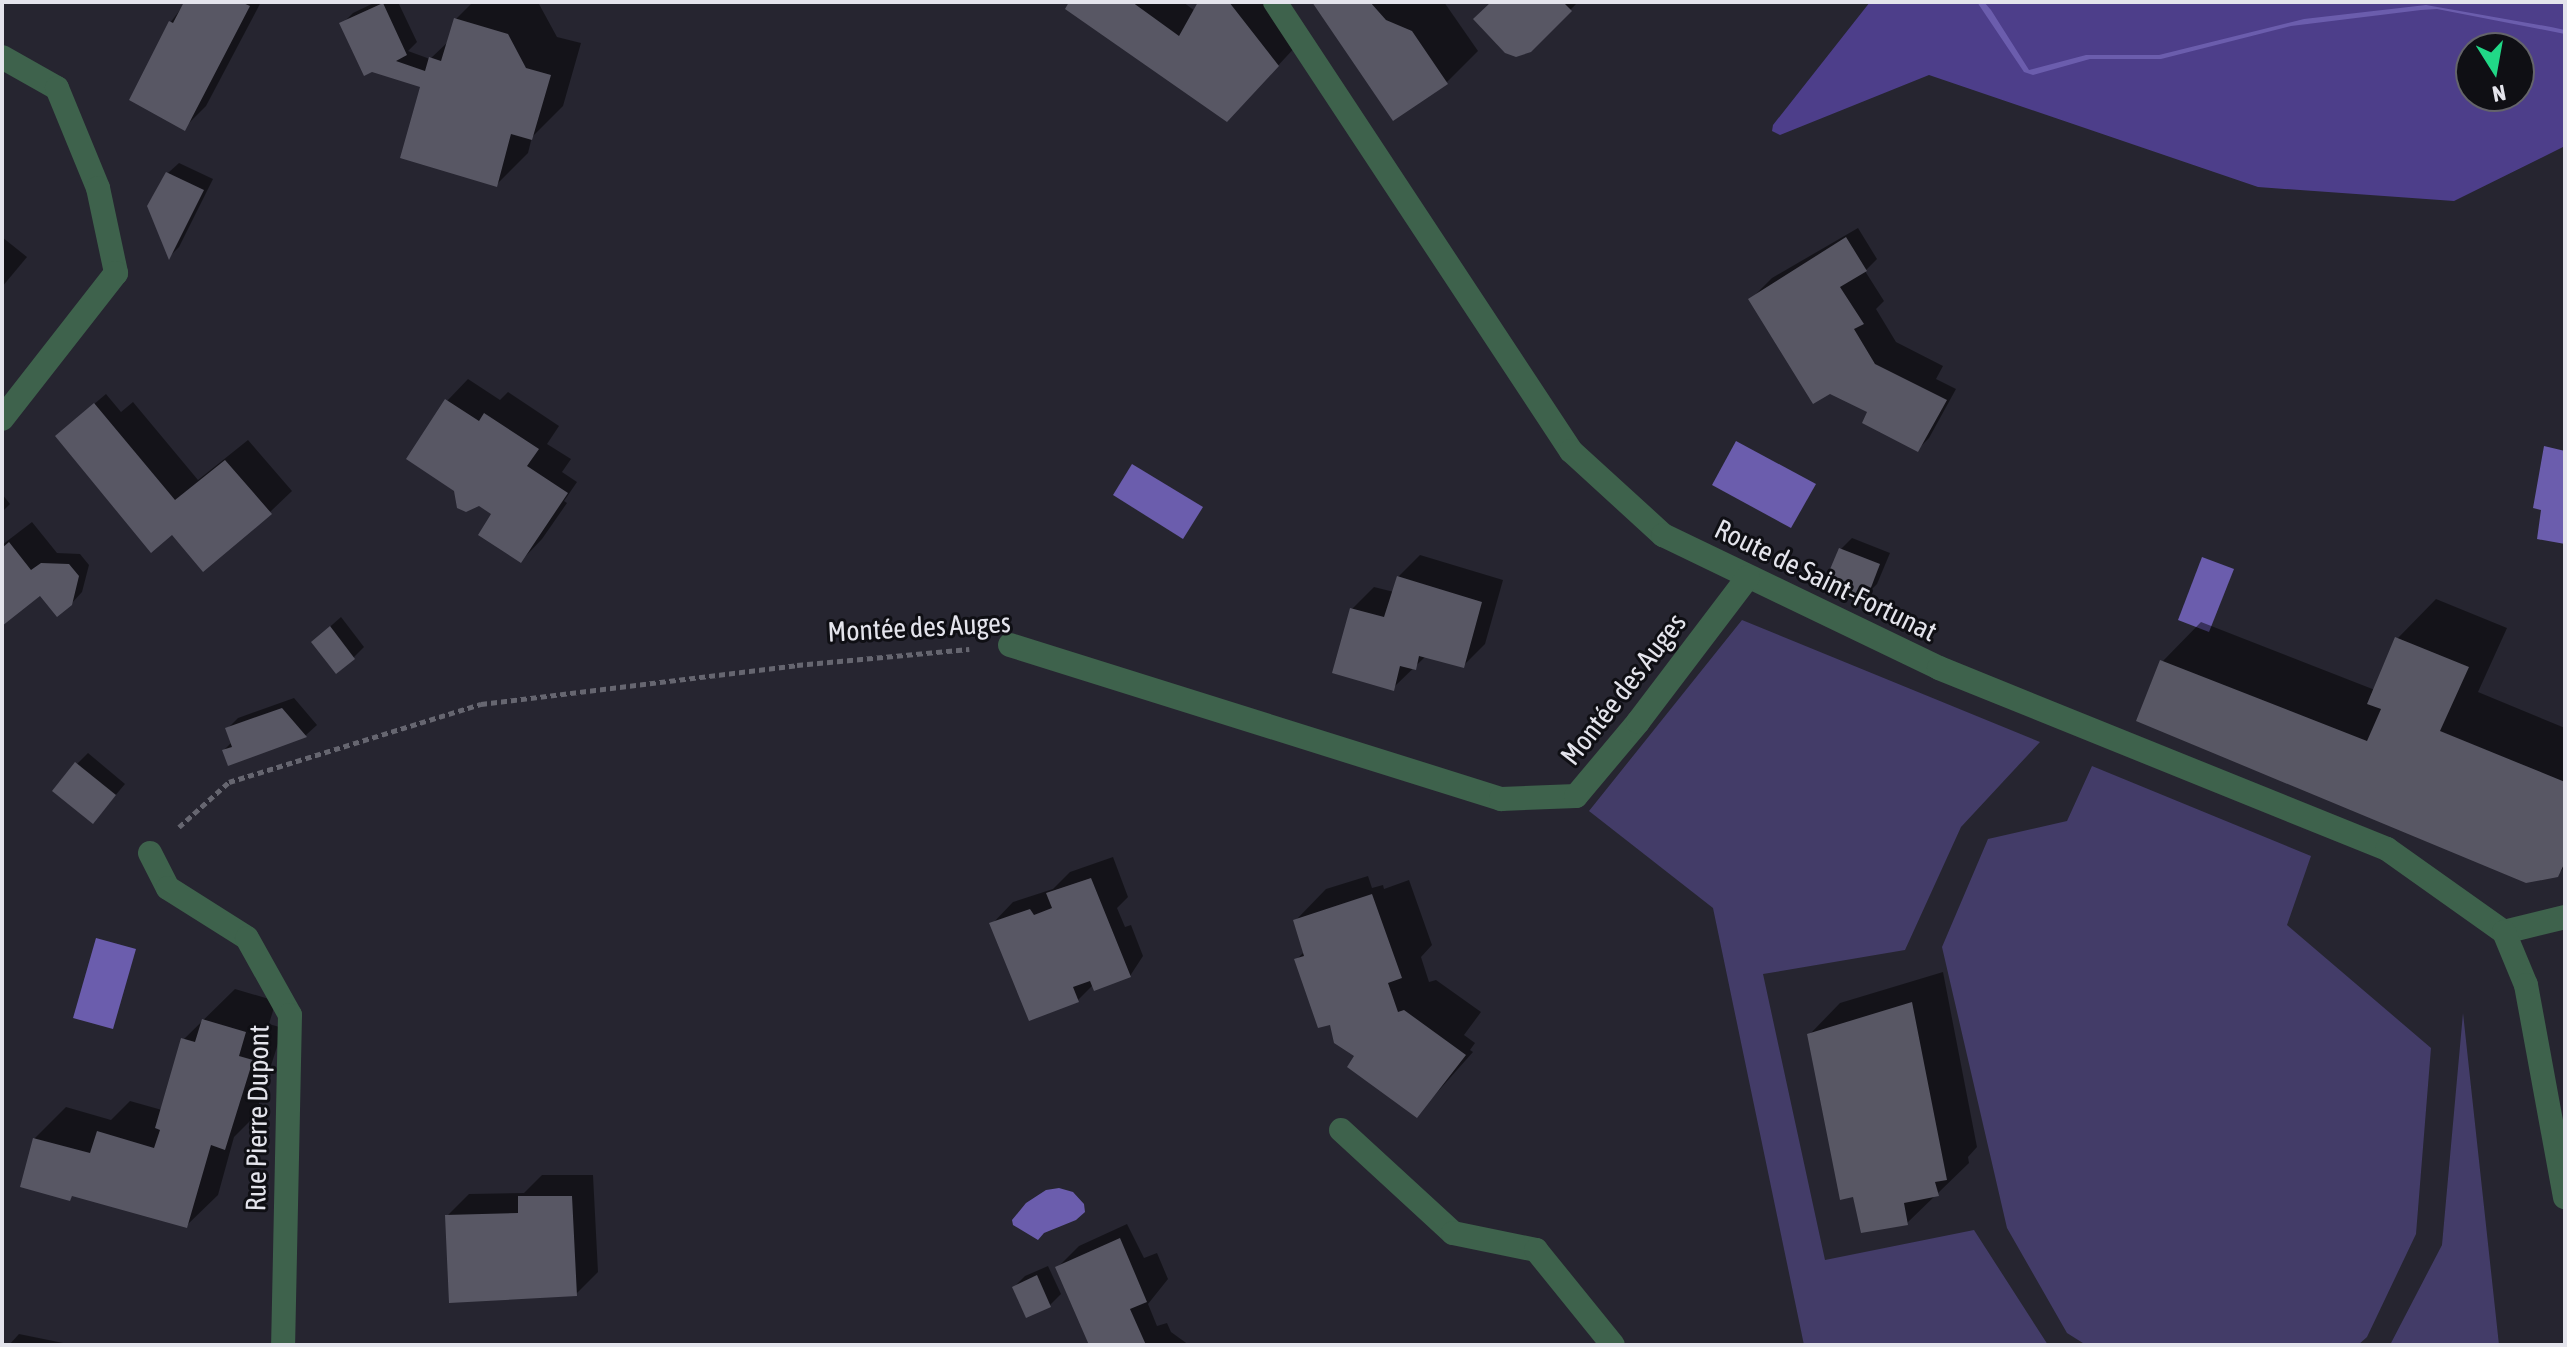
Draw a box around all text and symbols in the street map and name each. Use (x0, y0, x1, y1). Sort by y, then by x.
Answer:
north arrow (2455, 32, 2535, 112)
text: N (2490, 80, 2508, 108)
street label: Route de Saint-Fortunat (1710, 512, 1942, 648)
street label: Montée des Auges (827, 605, 1011, 649)
street label: Montée des Auges (1553, 606, 1693, 772)
street label: Rue Pierre Dupont (239, 1024, 275, 1212)

